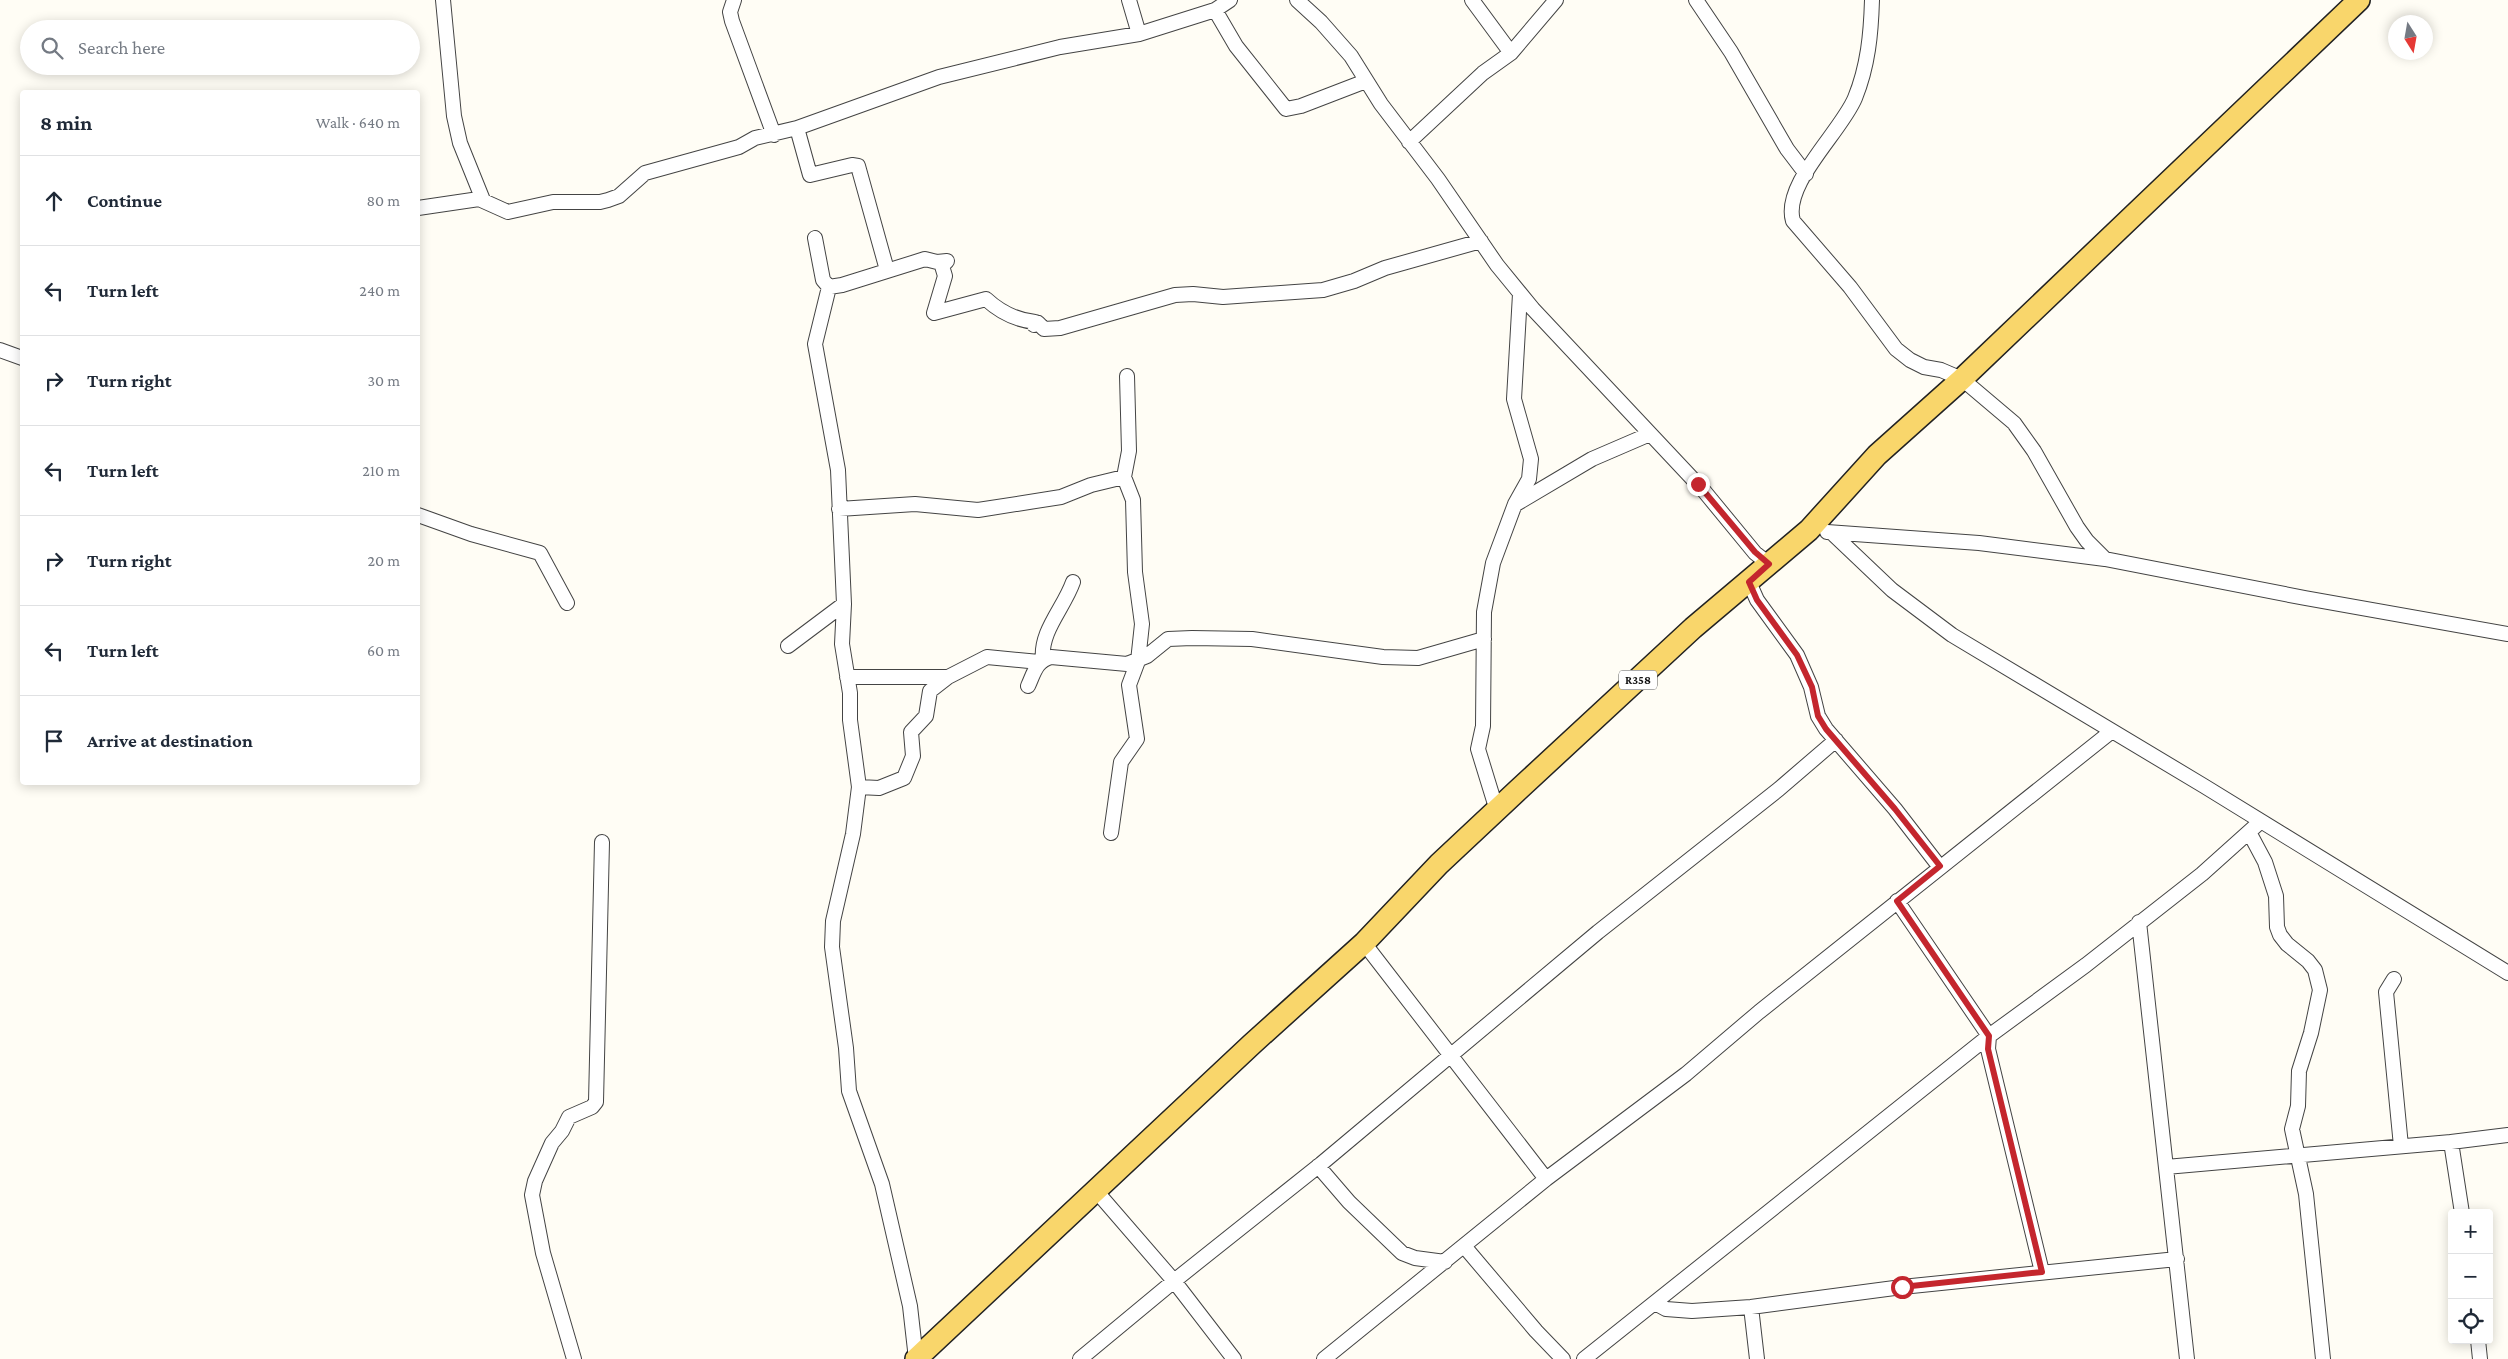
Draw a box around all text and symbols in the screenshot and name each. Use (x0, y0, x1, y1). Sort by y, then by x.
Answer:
north arrow (2388, 15, 2433, 60)
search box (20, 20, 420, 75)
icon: search (38, 34, 66, 62)
text: Search here (78, 37, 165, 58)
text: 8 min (40, 111, 92, 135)
text: Walk · 640 m (316, 114, 400, 131)
icon: ahead (40, 187, 68, 215)
text: Continue (87, 190, 162, 211)
text: 80 m (366, 192, 400, 209)
icon: left (40, 277, 68, 305)
text: Turn left (87, 280, 159, 301)
text: 240 m (359, 282, 400, 299)
icon: right (40, 367, 68, 395)
text: Turn right (87, 370, 172, 391)
text: 30 m (368, 372, 400, 389)
icon: left (40, 457, 68, 485)
text: Turn left (87, 460, 159, 481)
text: 210 m (362, 462, 400, 479)
route end (1687, 473, 1710, 496)
icon: right (40, 547, 68, 575)
text: Turn right (87, 550, 172, 571)
text: 20 m (367, 552, 400, 569)
icon: left (40, 637, 68, 665)
text: Turn left (87, 640, 159, 661)
text: 60 m (367, 642, 400, 659)
road number: R358 (1619, 670, 1657, 690)
icon: arrive (40, 727, 68, 755)
text: Arrive at destination (87, 730, 253, 751)
map controls (2448, 1209, 2493, 1344)
button: + (2448, 1209, 2493, 1254)
button: − (2448, 1254, 2493, 1299)
route start (1891, 1276, 1914, 1299)
button: locate (2448, 1299, 2493, 1344)

